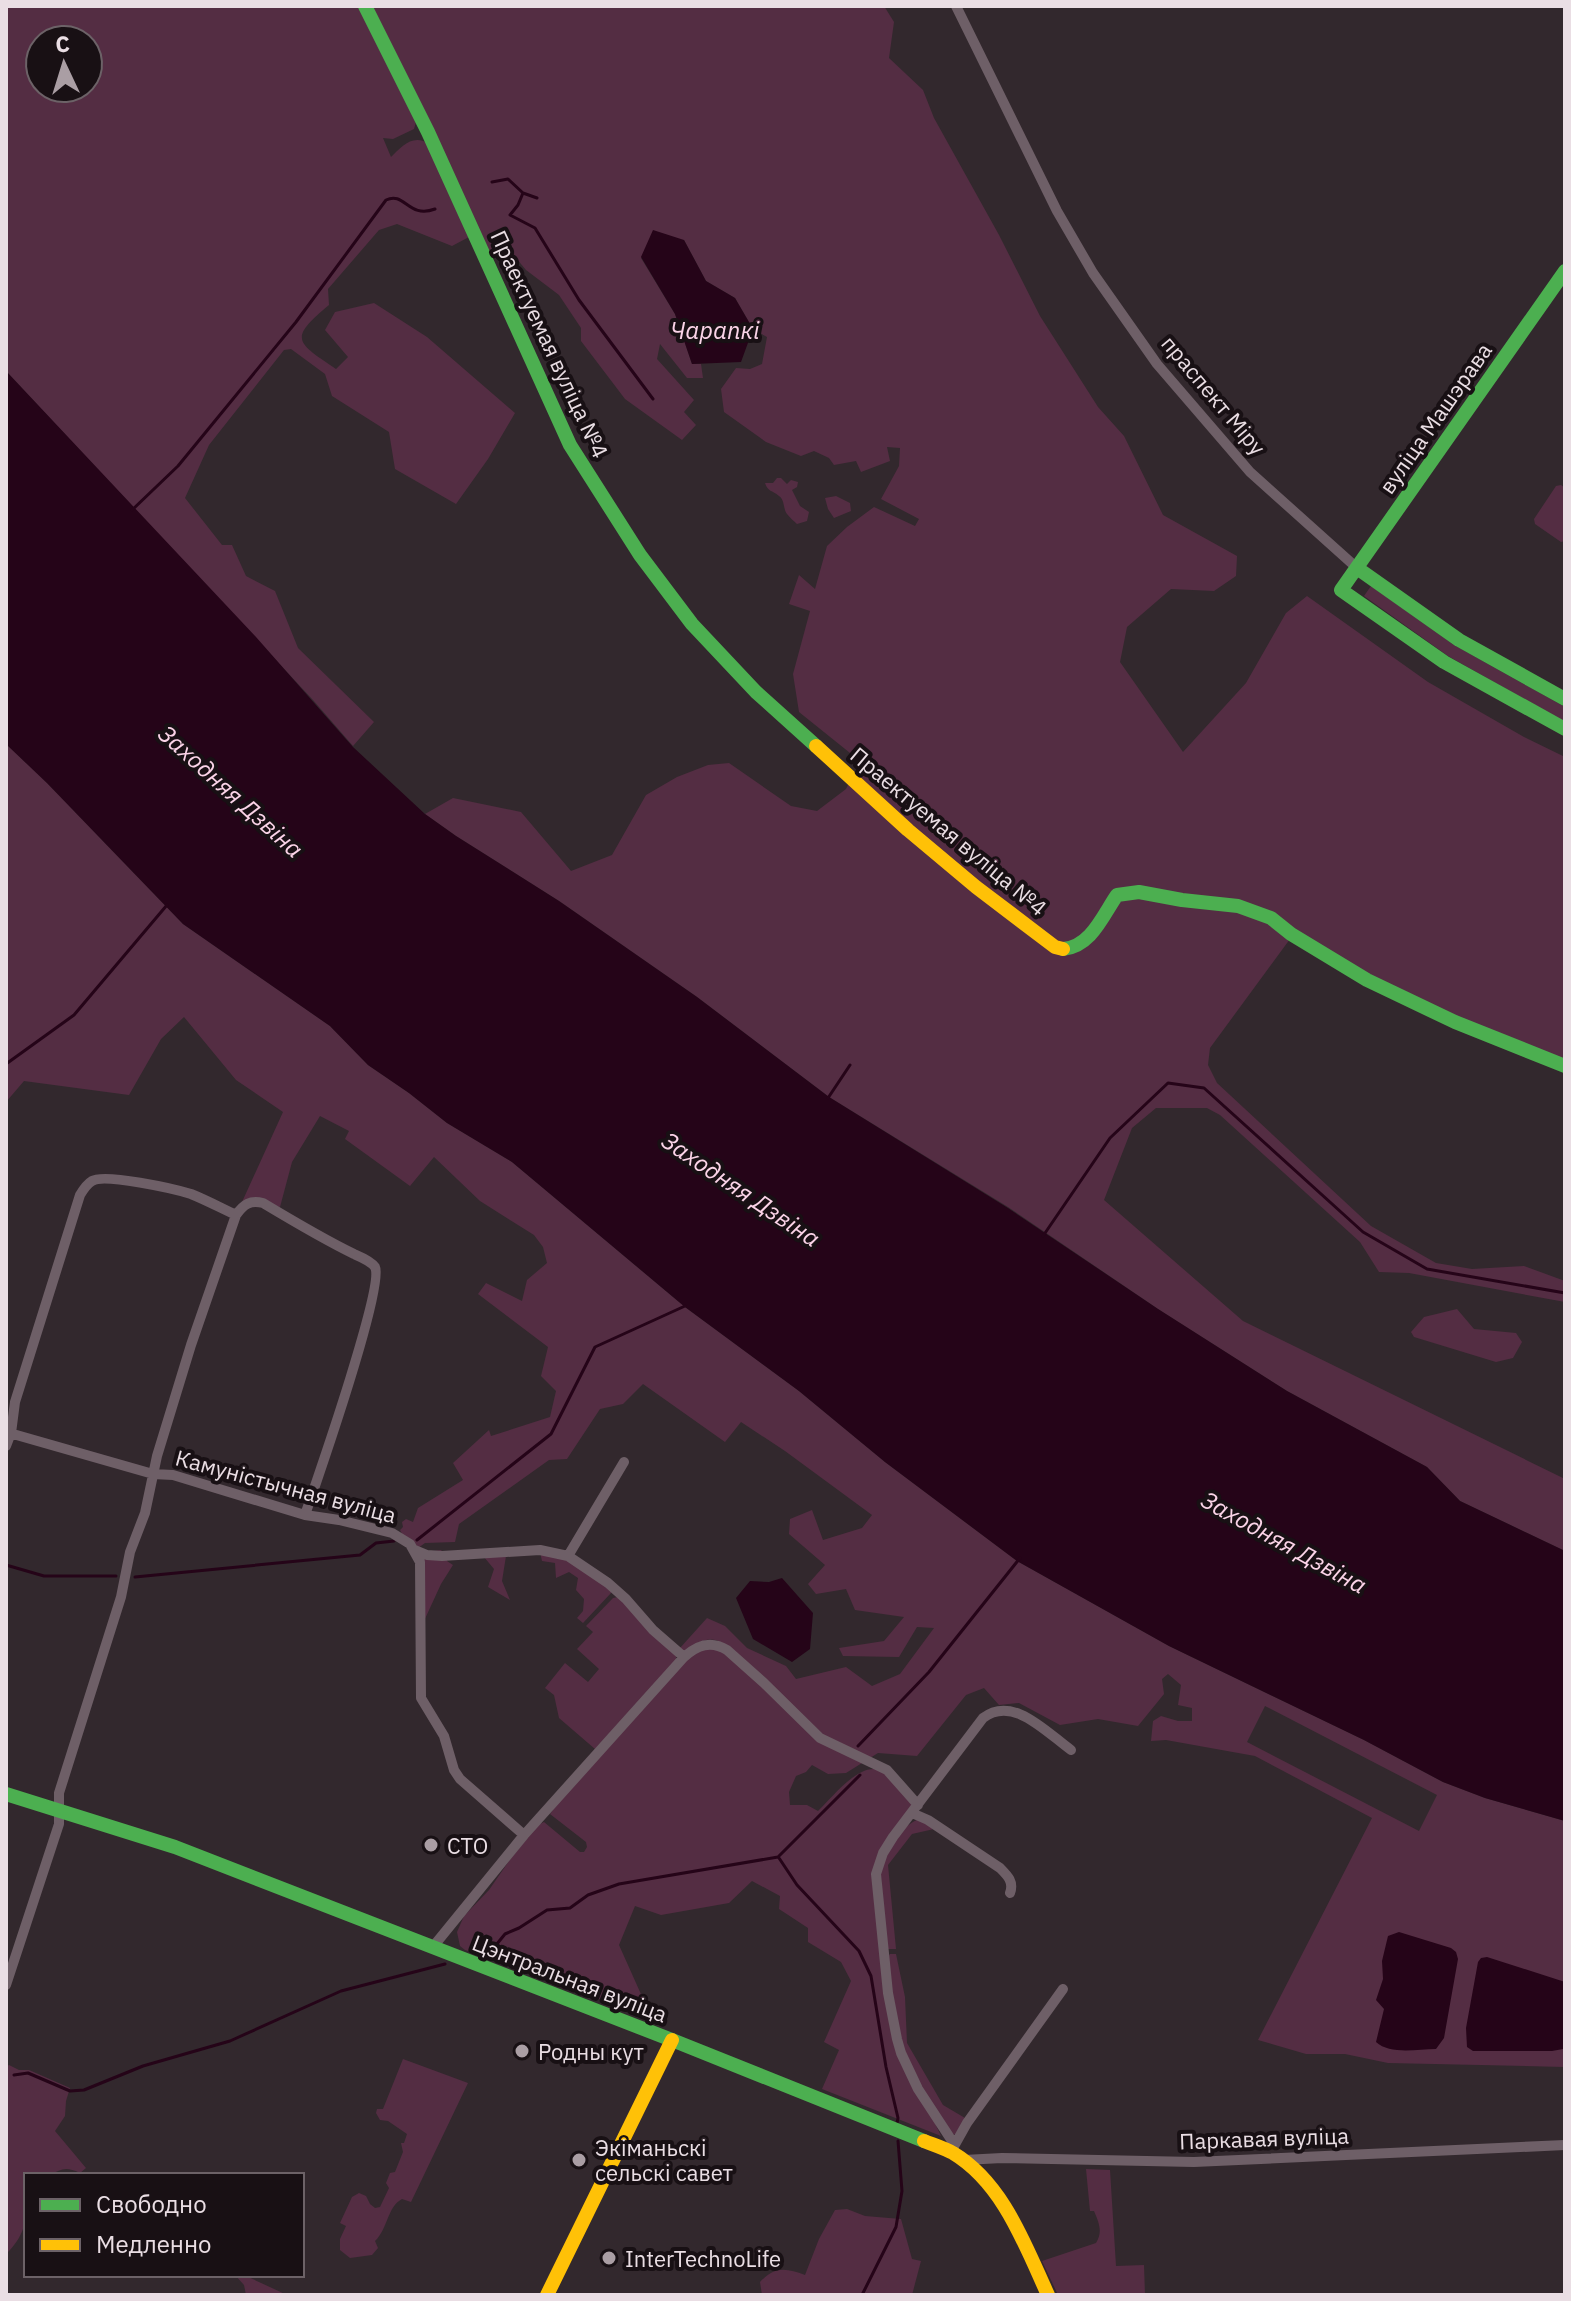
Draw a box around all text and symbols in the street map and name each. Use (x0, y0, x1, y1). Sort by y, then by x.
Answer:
north arrow (24, 24, 104, 104)
text: С (54, 29, 71, 59)
street label: Праектуемая вуліца №4 (484, 226, 616, 462)
water label: Чарапкі (670, 314, 760, 346)
street label: праспект Міру (1155, 329, 1273, 461)
street label: вуліца Машэрава (1372, 337, 1498, 499)
water label: Заходняя Дзвіна (152, 717, 310, 865)
street label: Праектуемая вуліца №4 (845, 740, 1053, 922)
water label: Заходняя Дзвіна (656, 1124, 826, 1254)
street label: Камуністычная вуліца (172, 1443, 400, 1530)
water label: Заходняя Дзвіна (1195, 1483, 1373, 1601)
place label: СТО (447, 1831, 488, 1860)
marker: СТО (422, 1836, 440, 1854)
street label: Цэнтральная вуліца (468, 1927, 672, 2029)
place label: Родны кут (538, 2037, 644, 2066)
marker: Родны кут (513, 2042, 531, 2060)
street label: Паркавая вуліца (1179, 2121, 1350, 2155)
place label: Экіманьскі сельскі савет (595, 2133, 733, 2187)
marker: Экіманьскі сельскі савет (570, 2151, 588, 2169)
legend (24, 2173, 304, 2277)
text: Свободно (96, 2188, 207, 2220)
text: Медленно (96, 2228, 212, 2260)
place label: InterTechnoLife (625, 2244, 781, 2273)
marker: InterTechnoLife (600, 2249, 618, 2267)

